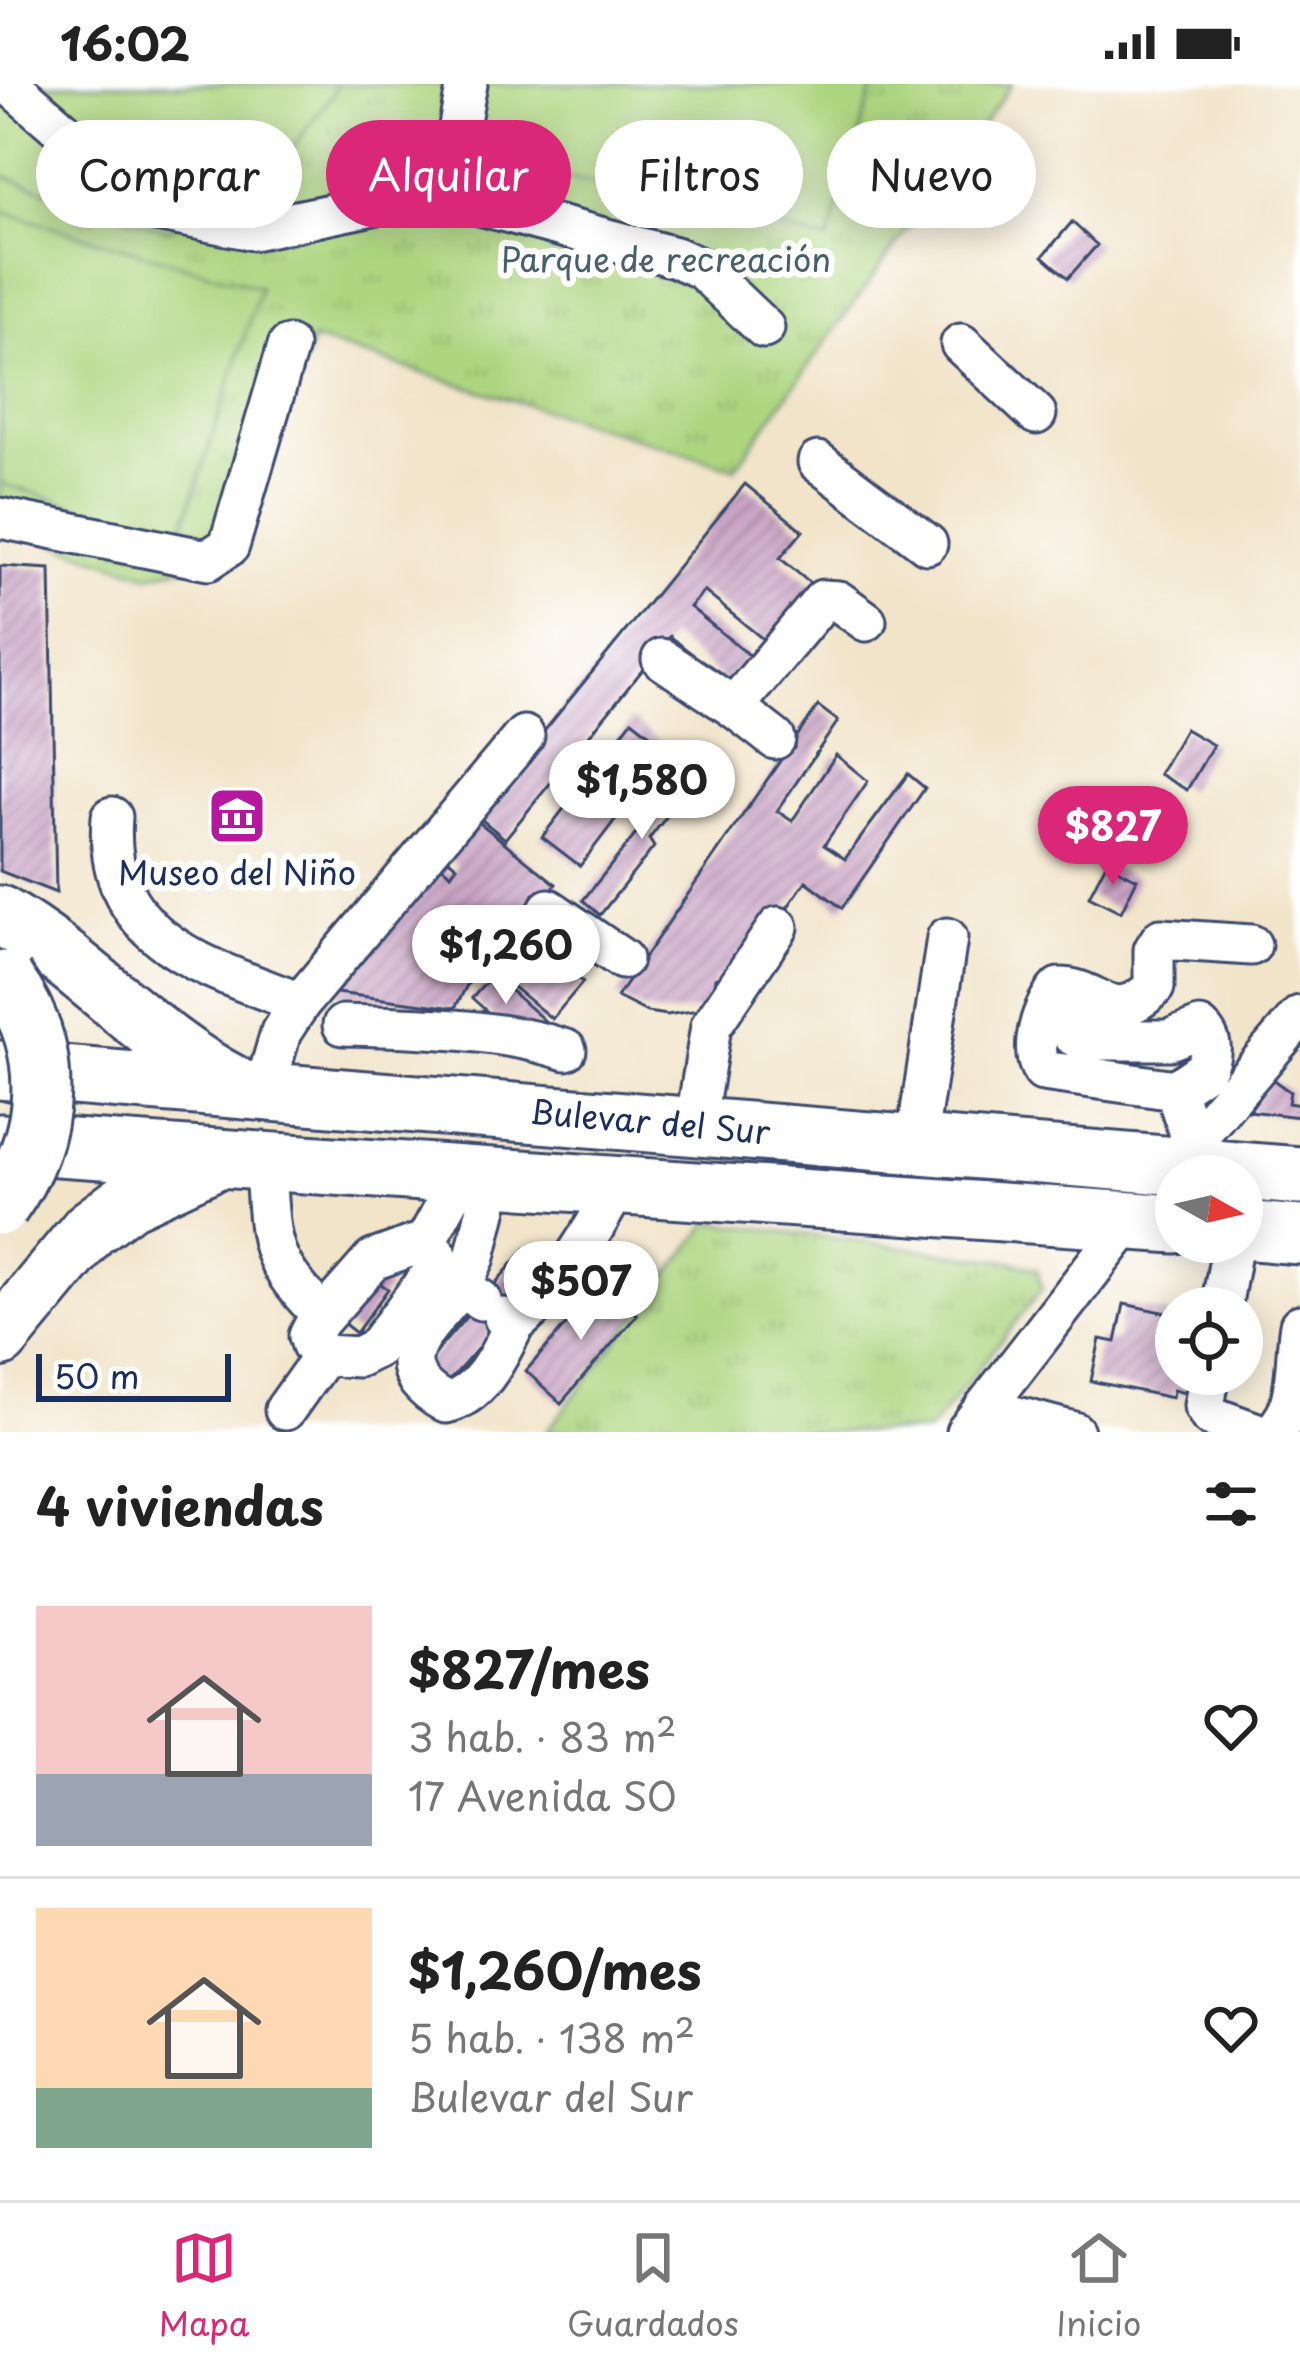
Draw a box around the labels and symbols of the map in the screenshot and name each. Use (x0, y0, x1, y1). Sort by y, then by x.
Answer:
park label: Parque de recreación (501, 233, 831, 283)
pin: $1,580 (544, 740, 740, 842)
museum icon: Museo del Niño (206, 785, 268, 847)
pin: $827 (1042, 786, 1184, 888)
place label: Museo del Niño (118, 846, 356, 896)
pin: $1,260 (408, 905, 604, 1007)
street label: Bulevar del Sur (528, 1085, 773, 1155)
north arrow (1155, 1155, 1263, 1263)
pin: $507 (510, 1241, 652, 1343)
scale bar (36, 1348, 231, 1401)

